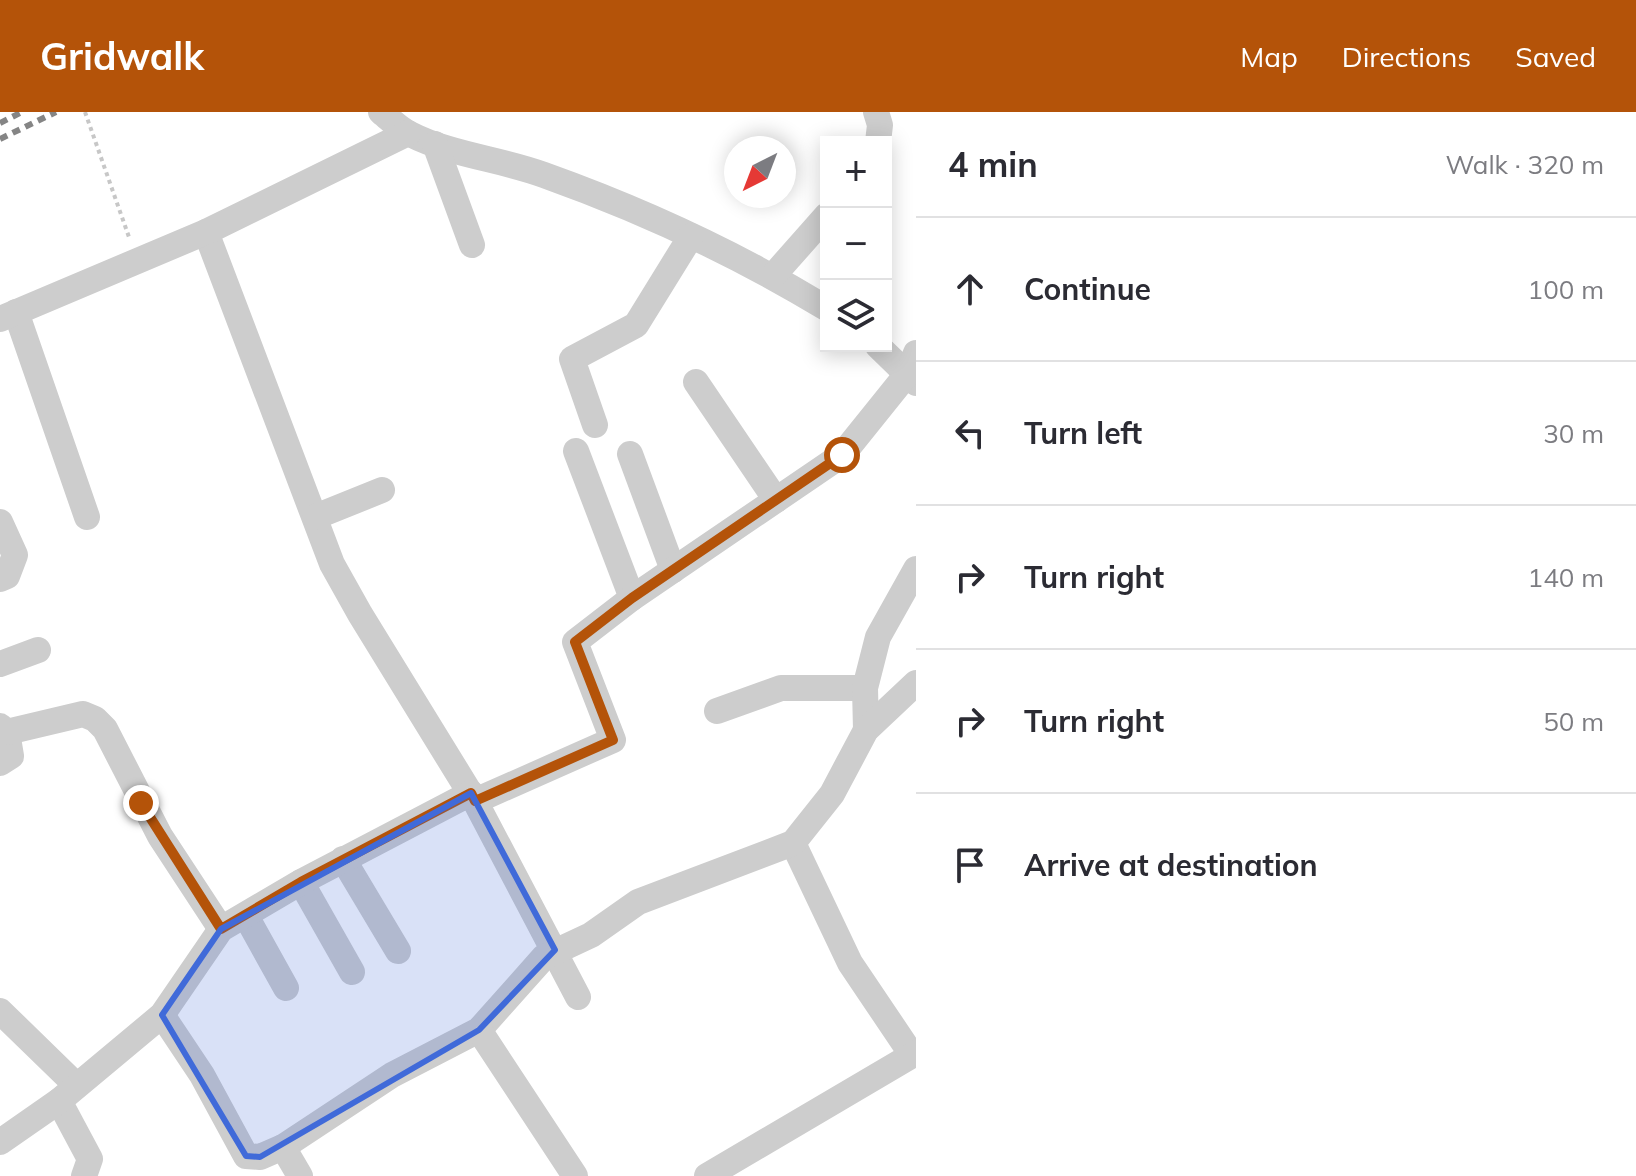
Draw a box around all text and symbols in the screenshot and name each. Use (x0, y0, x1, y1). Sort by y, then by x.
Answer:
text: Gridwalk (40, 32, 204, 80)
text: Map (1240, 39, 1298, 74)
text: Directions (1342, 39, 1471, 74)
text: Saved (1515, 39, 1596, 74)
north arrow (724, 136, 796, 208)
map controls (820, 136, 892, 352)
button: + (820, 136, 892, 208)
text: 4 min (948, 143, 1038, 186)
text: Walk · 320 m (1445, 148, 1604, 181)
button: − (820, 208, 892, 280)
icon: ahead (948, 267, 992, 311)
text: Continue (1024, 270, 1151, 308)
text: 100 m (1528, 273, 1604, 306)
button: layers (820, 280, 892, 352)
icon: left (948, 411, 992, 455)
text: Turn left (1024, 414, 1142, 452)
text: 30 m (1543, 417, 1604, 450)
route start (824, 437, 860, 473)
icon: right (948, 555, 992, 599)
text: Turn right (1024, 558, 1164, 596)
text: 140 m (1528, 561, 1604, 594)
icon: right (948, 699, 992, 743)
text: Turn right (1024, 702, 1164, 740)
text: 50 m (1543, 705, 1604, 738)
route end (123, 785, 159, 821)
icon: arrive (948, 843, 992, 887)
text: Arrive at destination (1024, 846, 1318, 884)

